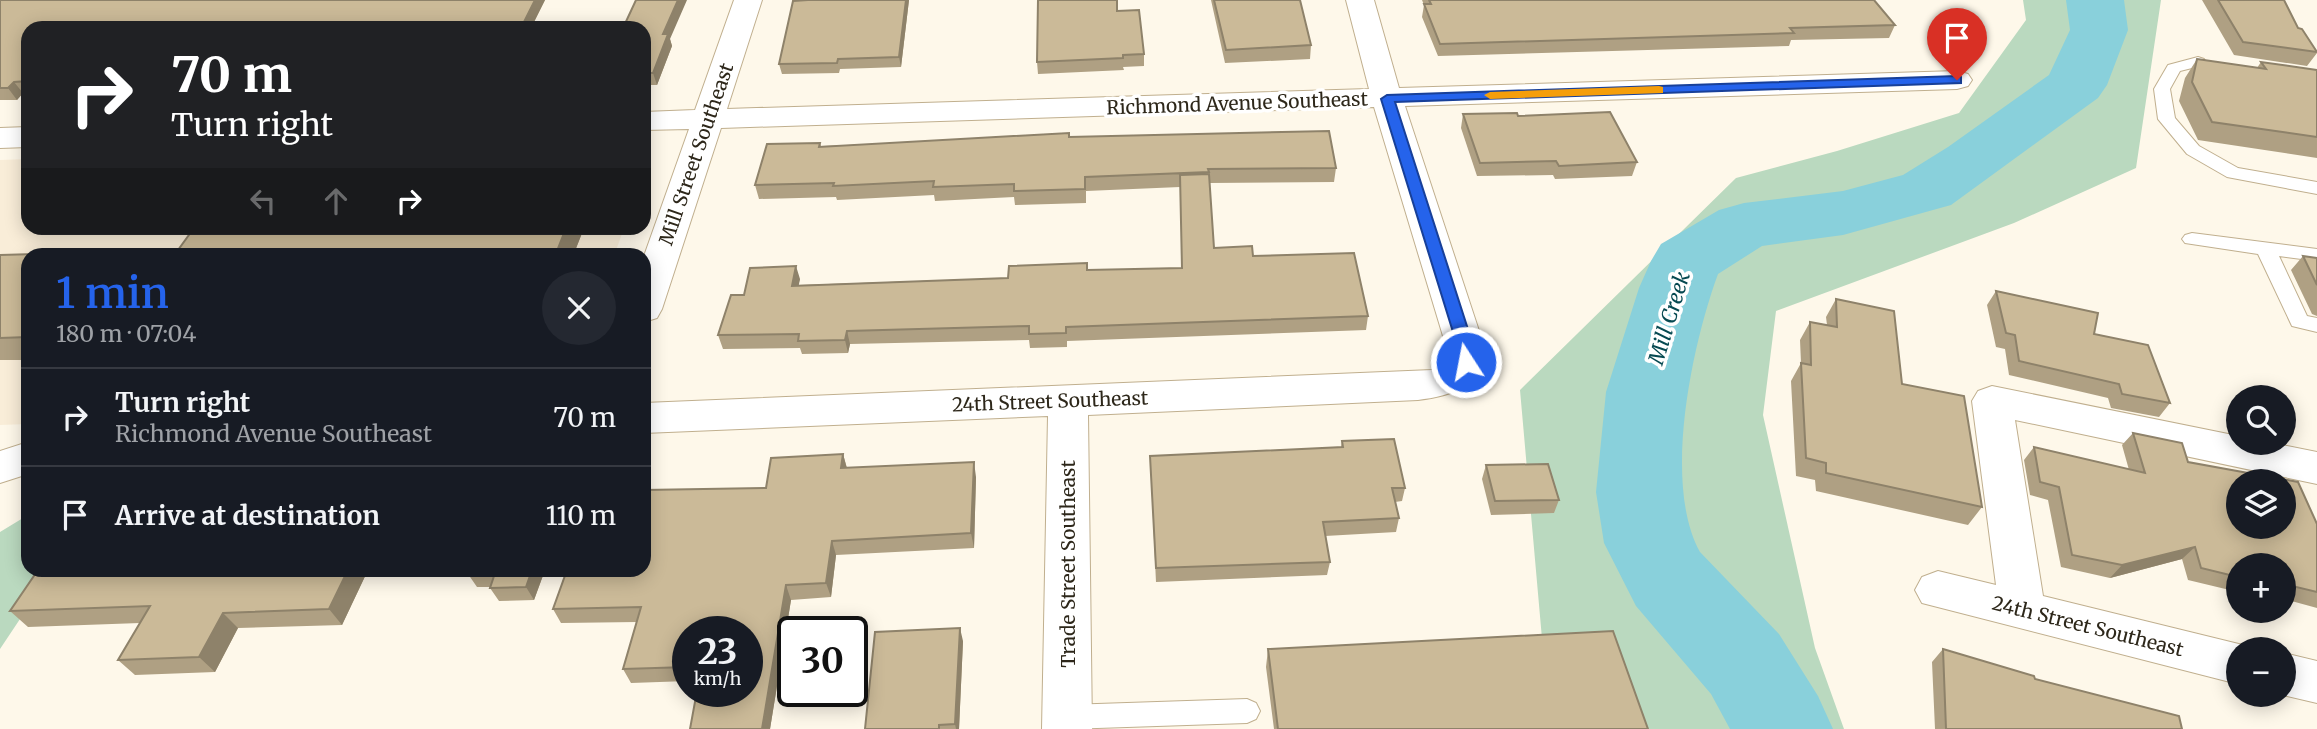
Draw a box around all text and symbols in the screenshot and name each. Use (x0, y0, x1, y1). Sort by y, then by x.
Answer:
pin (1927, 8, 1987, 80)
icon: arrive (1938, 19, 1976, 57)
text: 70 m (171, 44, 292, 105)
icon: right (56, 49, 147, 140)
street label: Mill Street Southeast (654, 59, 739, 248)
street label: Richmond Avenue Southeast (1106, 86, 1369, 120)
text: Turn right (171, 105, 333, 145)
icon: left (244, 182, 282, 220)
icon: ahead (317, 182, 355, 220)
icon: right (390, 182, 428, 220)
text: 1 min (56, 267, 169, 319)
water label: Mill Creek (1642, 268, 1696, 369)
button: close (542, 271, 616, 345)
text: 180 m · 07:04 (56, 319, 196, 348)
position arrow (1429, 325, 1503, 399)
map controls (2226, 385, 2296, 707)
button: search (2226, 385, 2296, 455)
text: Turn right (115, 386, 250, 419)
street label: 24th Street Southeast (951, 386, 1149, 416)
icon: right (56, 398, 94, 436)
text: 70 m (553, 401, 616, 434)
text: Richmond Avenue Southeast (115, 419, 432, 448)
street label: Trade Street Southeast (1056, 460, 1080, 668)
button: layers (2226, 469, 2296, 539)
icon: arrive (56, 496, 94, 534)
text: Arrive at destination (115, 499, 380, 532)
text: 110 m (546, 499, 616, 532)
button: + (2226, 553, 2296, 623)
street label: 24th Street Southeast (1990, 591, 2187, 662)
speed limit sign: 30 (777, 616, 868, 707)
text: 23 (698, 630, 737, 674)
button: − (2226, 637, 2296, 707)
text: km/h (694, 667, 741, 690)

